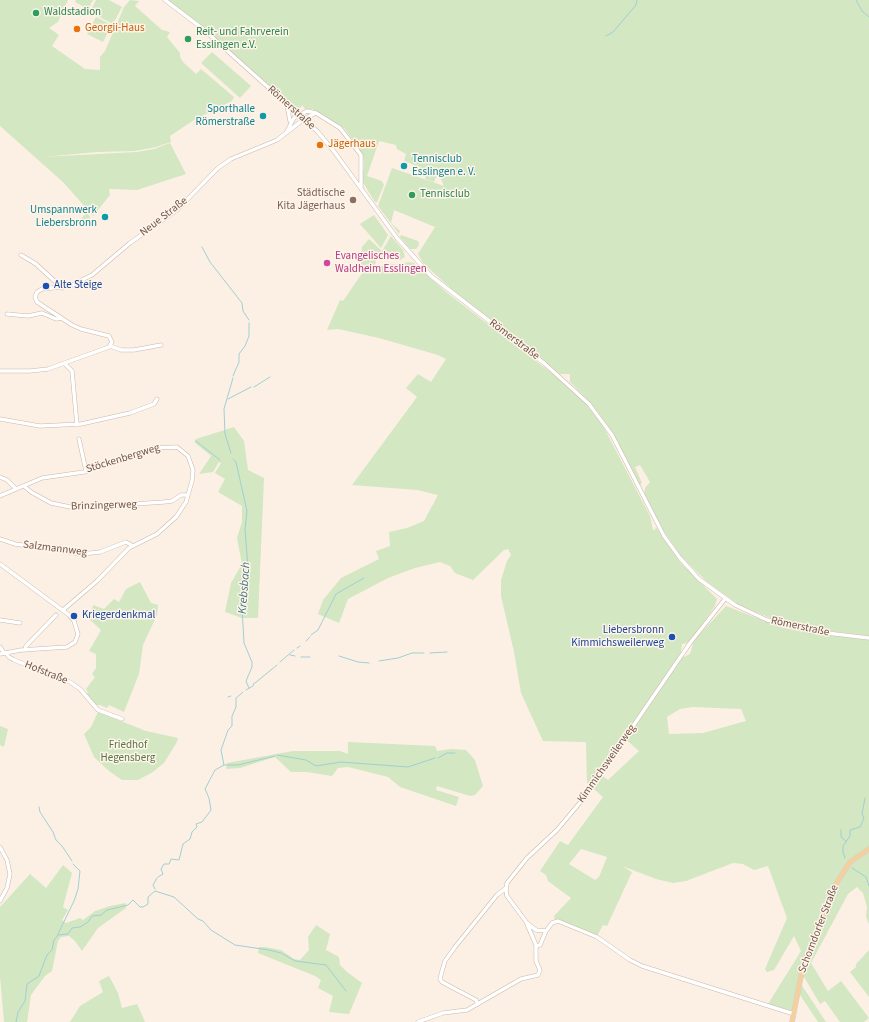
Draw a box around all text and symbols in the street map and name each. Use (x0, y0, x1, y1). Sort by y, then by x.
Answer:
place label: Waldstadion (44, 6, 101, 20)
marker: Waldstadion (31, 8, 41, 18)
place label: Georgii-Haus (85, 22, 145, 36)
marker: Georgii-Haus (72, 24, 82, 34)
place label: Reit- und Fahrverein Esslingen e.V. (196, 26, 289, 52)
marker: Reit- und Fahrverein Esslingen e.V. (183, 34, 193, 44)
street label: Römerstraße (264, 83, 318, 133)
place label: Sporthalle Römerstraße (196, 103, 255, 129)
marker: Sporthalle Römerstraße (258, 111, 268, 121)
place label: Jägerhaus (328, 138, 376, 152)
marker: Jägerhaus (315, 140, 325, 150)
place label: Tennisclub Esslingen e. V. (412, 153, 476, 179)
marker: Tennisclub Esslingen e. V. (399, 161, 409, 171)
place label: Städtische Kita Jägerhaus (277, 187, 345, 213)
place label: Tennisclub (420, 188, 470, 202)
marker: Tennisclub (407, 190, 417, 200)
street label: Neue Straße (138, 194, 190, 240)
marker: Städtische Kita Jägerhaus (348, 195, 358, 205)
place label: Umspannwerk Liebersbronn (30, 204, 97, 230)
marker: Umspannwerk Liebersbronn (100, 212, 110, 222)
place label: Evangelisches Waldheim Esslingen (335, 250, 427, 276)
marker: Evangelisches Waldheim Esslingen (322, 258, 332, 268)
place label: Alte Steige (54, 279, 102, 293)
marker: Alte Steige (41, 281, 51, 291)
street label: Römerstraße (486, 317, 542, 363)
street label: Stöckenbergweg (85, 442, 161, 476)
street label: Brinzingerweg (71, 498, 137, 514)
street label: Salzmannweg (22, 539, 88, 559)
water label: Krebsbach (236, 562, 254, 614)
place label: Kriegerdenkmal (82, 609, 155, 623)
marker: Kriegerdenkmal (69, 611, 79, 621)
street label: Römerstraße (770, 614, 830, 640)
place label: Liebersbronn Kimmichsweilerweg (571, 624, 664, 650)
marker: Liebersbronn Kimmichsweilerweg (667, 632, 677, 642)
street label: Hofstraße (23, 658, 69, 688)
street label: Kimmichsweilerweg (575, 722, 639, 806)
park label: Friedhof Hegensberg (101, 739, 155, 765)
street label: Schorndorfer Straße (796, 883, 842, 975)

